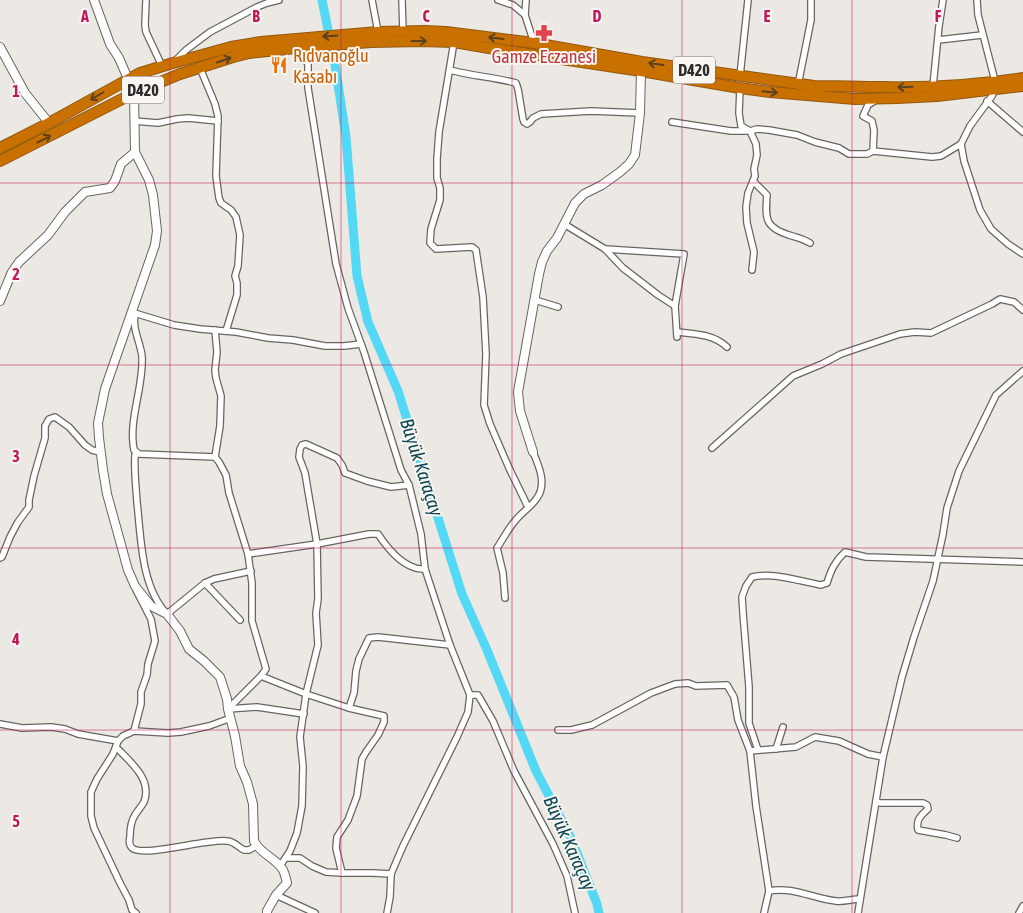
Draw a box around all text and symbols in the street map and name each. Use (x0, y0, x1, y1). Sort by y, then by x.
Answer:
text: A (80, 7, 89, 25)
text: B (252, 7, 260, 25)
text: C (422, 7, 430, 25)
text: D (593, 7, 602, 25)
text: E (764, 7, 771, 25)
text: F (935, 7, 942, 25)
pharmacy icon: Gamze Eczanesi (534, 23, 554, 43)
one-way arrow (322, 31, 338, 41)
one-way arrow (488, 33, 504, 43)
one-way arrow (411, 36, 427, 46)
place label: Rıdvanoğlu Kasabı (293, 45, 369, 87)
place label: Gamze Eczanesi (492, 46, 596, 67)
one-way arrow (216, 55, 231, 64)
restaurant icon: Rıdvanoğlu Kasabı (269, 55, 289, 75)
road number: D420 (673, 56, 715, 84)
one-way arrow (649, 59, 665, 69)
road number: D420 (122, 76, 164, 104)
text: 1 (12, 82, 20, 100)
one-way arrow (897, 82, 913, 91)
one-way arrow (762, 87, 778, 97)
one-way arrow (89, 91, 104, 101)
one-way arrow (36, 134, 51, 144)
text: 2 (12, 265, 20, 283)
water label: Büyük Karaçay (396, 415, 448, 519)
text: 3 (12, 447, 20, 465)
text: 4 (11, 630, 20, 648)
water label: Büyük Karaçay (539, 792, 601, 894)
text: 5 (12, 812, 20, 830)

